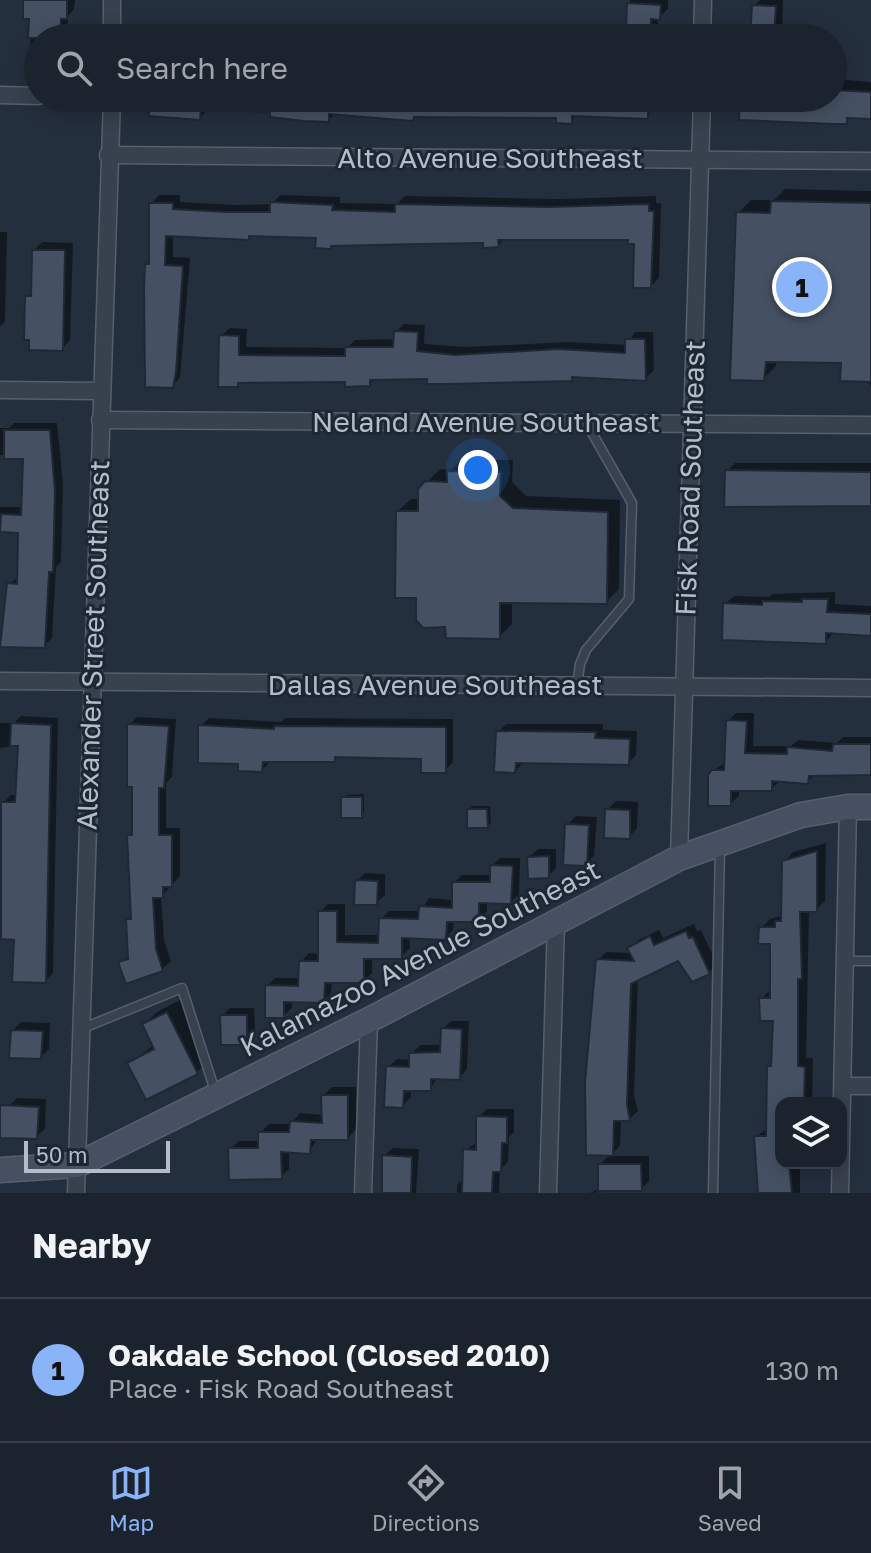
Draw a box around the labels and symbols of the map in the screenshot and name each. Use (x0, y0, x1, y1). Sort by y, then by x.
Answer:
street label: Alto Avenue Southeast (337, 141, 643, 174)
pin: 1 (776, 257, 828, 317)
street label: Fisk Road Southeast (668, 340, 711, 616)
street label: Neland Avenue Southeast (312, 405, 660, 438)
your location (458, 450, 498, 490)
street label: Alexander Street Southeast (70, 459, 115, 831)
street label: Dallas Avenue Southeast (267, 668, 603, 701)
street label: Kalamazoo Avenue Southeast (234, 852, 605, 1063)
scale bar (24, 1137, 170, 1173)

